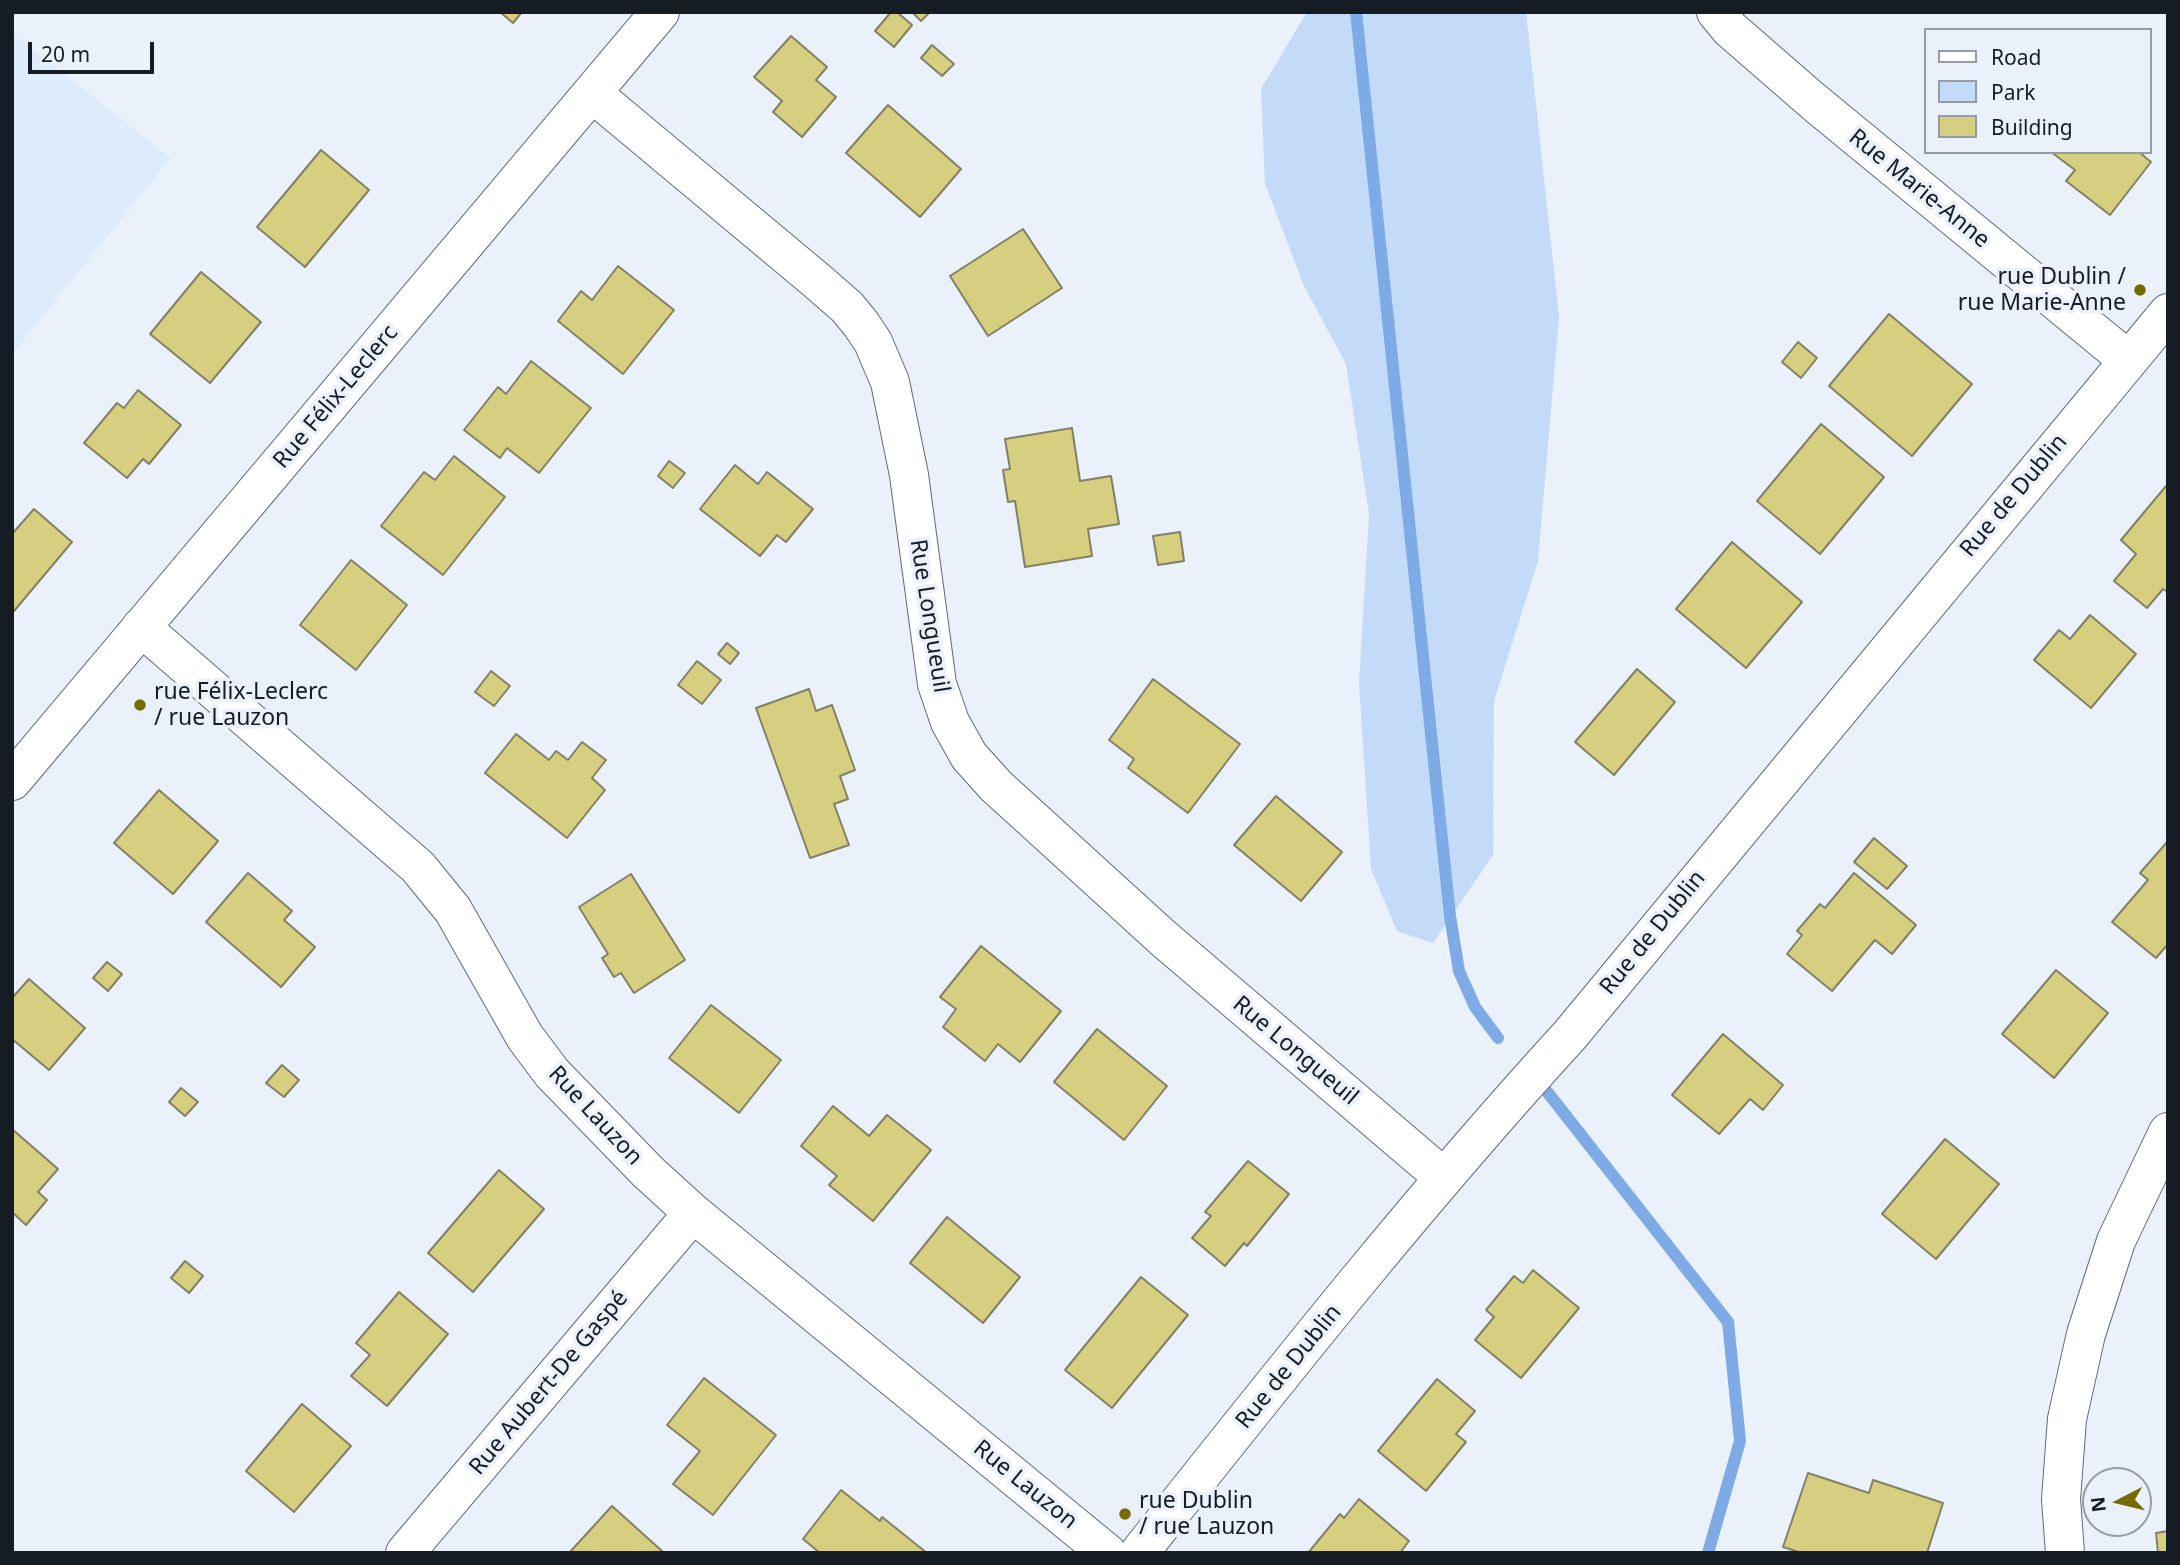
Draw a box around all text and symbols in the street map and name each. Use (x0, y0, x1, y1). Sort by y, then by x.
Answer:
scale bar (32, 28, 158, 72)
legend (1924, 28, 2152, 154)
text: 20 m (41, 40, 90, 68)
text: Road (1991, 43, 2041, 71)
text: Park (1991, 78, 2035, 106)
text: Building (1991, 113, 2073, 141)
street label: Rue Marie-Anne (1843, 124, 1995, 254)
place label: rue Dublin / rue Marie-Anne (1958, 263, 2126, 317)
marker: rue Dublin / rue Marie-Anne (2132, 282, 2148, 298)
street label: Rue Félix-Leclerc (268, 320, 404, 474)
street label: Rue de Dublin (1955, 429, 2073, 563)
street label: Rue Longueuil (903, 537, 955, 695)
place label: rue Félix-Leclerc / rue Lauzon (154, 678, 328, 732)
marker: rue Félix-Leclerc / rue Lauzon (132, 697, 148, 713)
street label: Rue de Dublin (1595, 865, 1711, 1001)
street label: Rue Longueuil (1227, 991, 1363, 1111)
street label: Rue Lauzon (542, 1061, 648, 1171)
street label: Rue Aubert-De Gaspé (464, 1285, 634, 1481)
street label: Rue de Dublin (1231, 1299, 1347, 1435)
street label: Rue Lauzon (968, 1435, 1082, 1535)
north arrow (2082, 1467, 2152, 1537)
place label: rue Dublin / rue Lauzon (1139, 1487, 1274, 1541)
text: N (2084, 1495, 2112, 1514)
marker: rue Dublin / rue Lauzon (1117, 1506, 1133, 1522)

